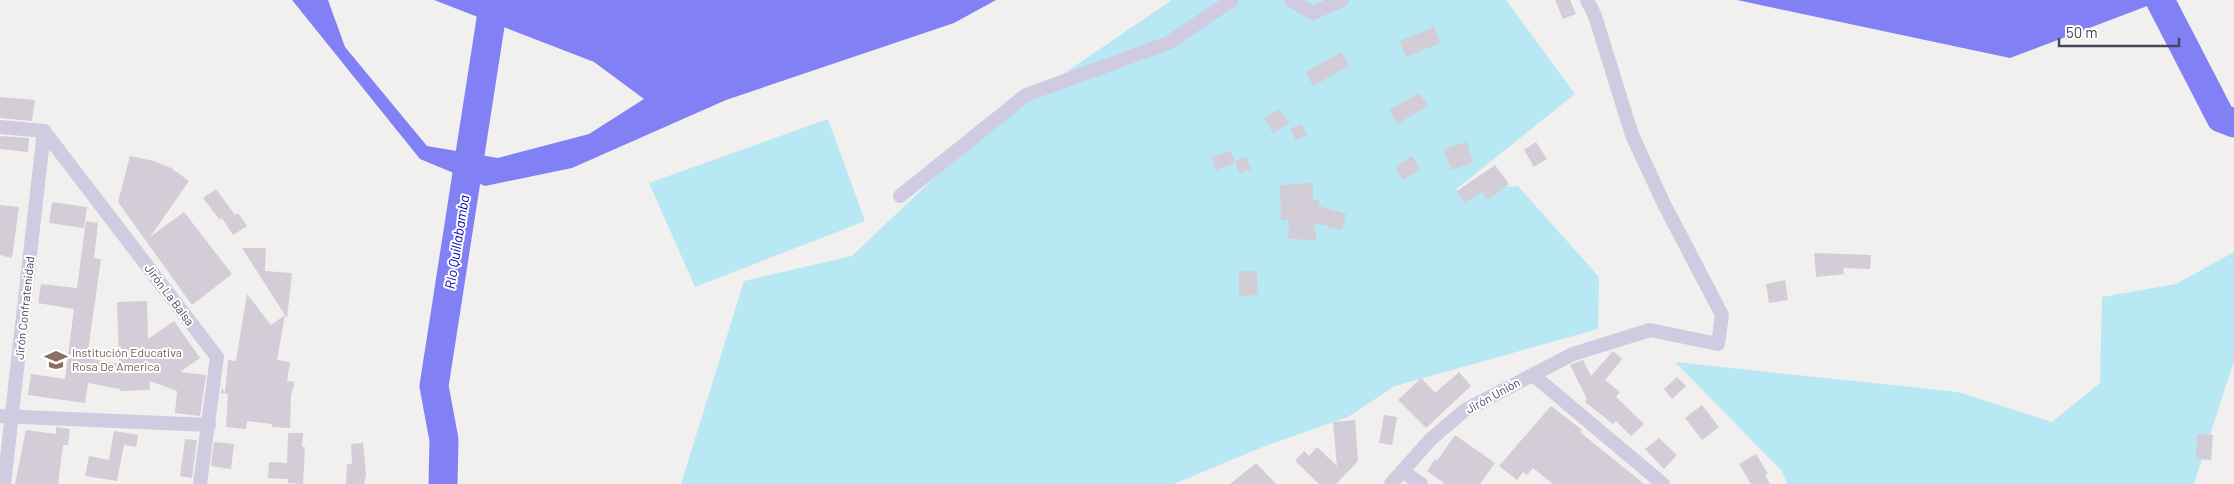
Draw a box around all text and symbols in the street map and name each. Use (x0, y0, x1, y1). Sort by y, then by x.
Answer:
scale bar (2059, 15, 2179, 47)
text: 50 m (2066, 23, 2098, 41)
water label: RIo Quillabamba (441, 194, 472, 290)
street label: Jirón Confratenidad (12, 255, 36, 360)
street label: Jirón La Balsa (142, 261, 197, 328)
place label: Institución Educativa Rosa De America (72, 345, 182, 373)
school or university icon: Institución Educativa Rosa De America (43, 347, 69, 373)
street label: Jirón Unión (1463, 375, 1522, 416)

